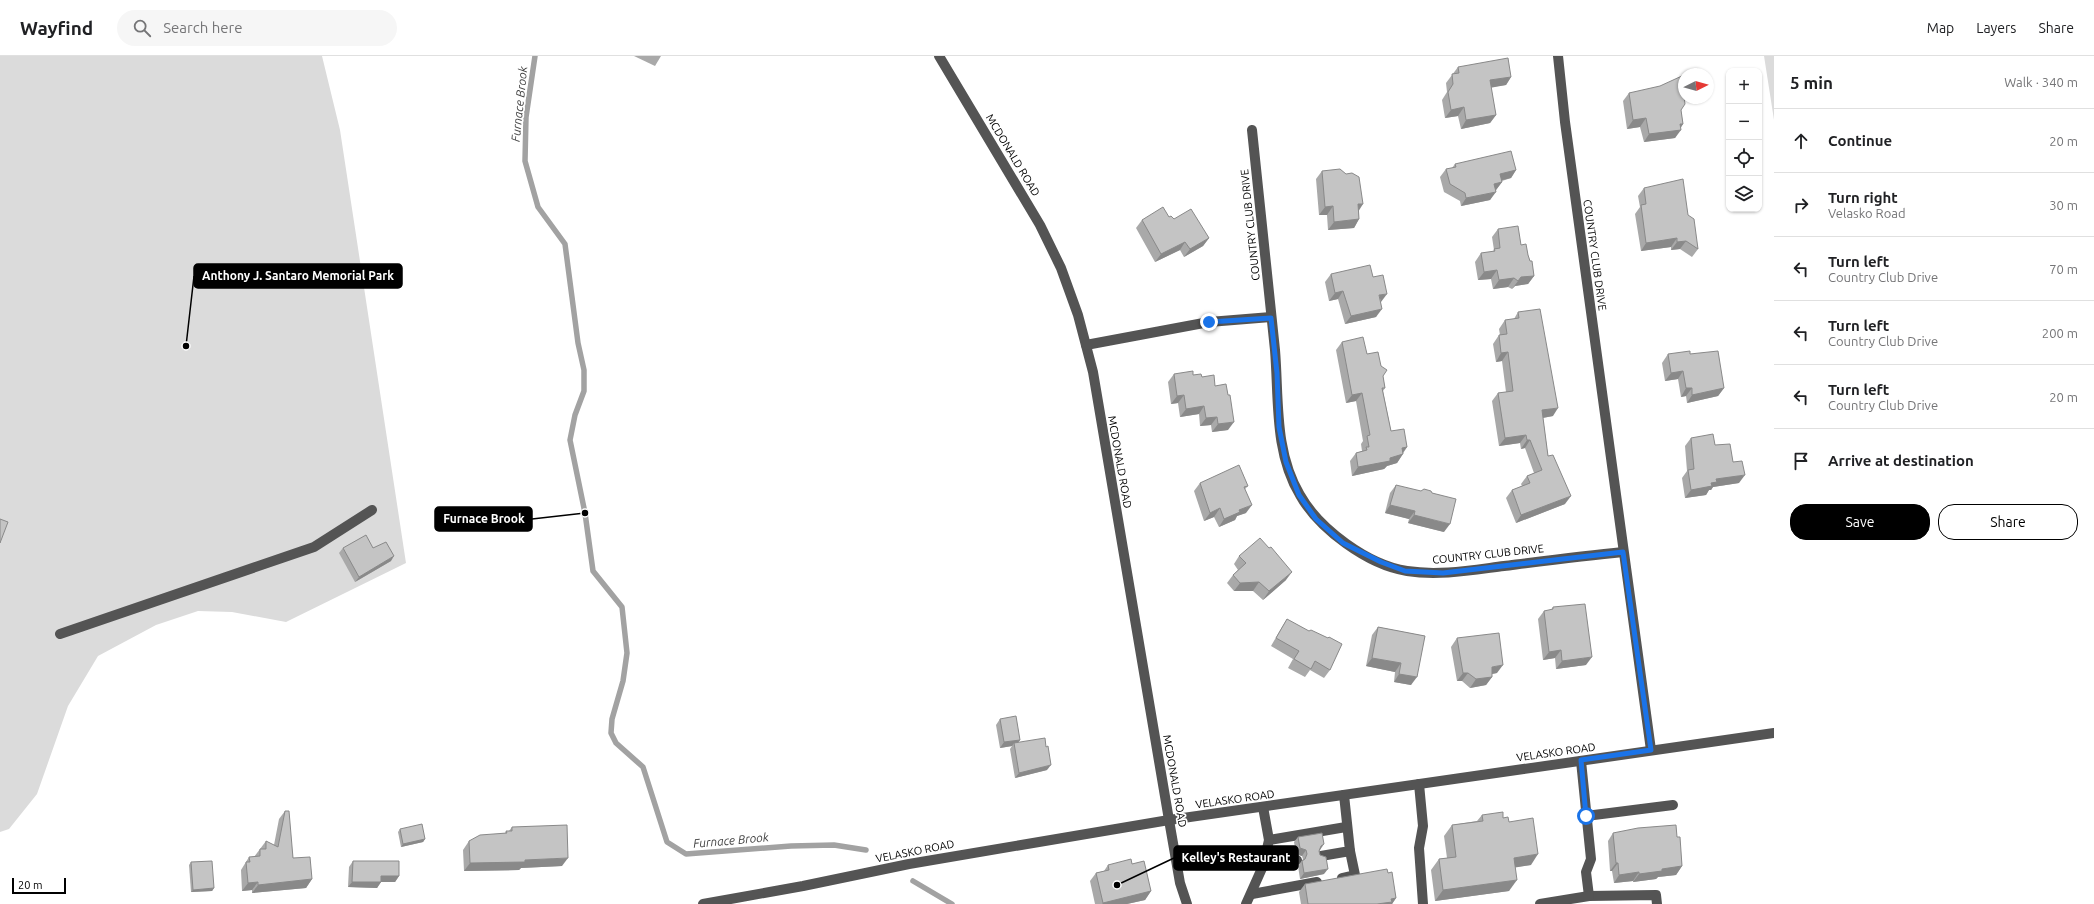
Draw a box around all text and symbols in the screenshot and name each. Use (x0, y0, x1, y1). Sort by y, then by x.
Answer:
search box (117, 10, 397, 46)
text: Wayfind (20, 17, 93, 39)
icon: search (131, 17, 153, 39)
text: Search here (163, 19, 242, 36)
text: Map (1927, 20, 1954, 36)
text: Layers (1976, 20, 2016, 36)
text: Share (2038, 20, 2074, 36)
water label: Furnace Brook (509, 65, 530, 142)
north arrow (1678, 68, 1714, 104)
map controls (1726, 68, 1762, 212)
button: + (1726, 68, 1762, 104)
text: 5 min (1790, 73, 1833, 92)
text: Walk · 340 m (2004, 75, 2078, 89)
button: − (1726, 104, 1762, 140)
street label: MCDONALD ROAD (984, 112, 1042, 198)
icon: ahead (1790, 130, 1812, 152)
text: Continue (1828, 132, 1892, 149)
text: 20 m (2049, 134, 2078, 148)
button: locate (1726, 140, 1762, 176)
street label: COUNTRY CLUB DRIVE (1238, 169, 1262, 281)
button: layers (1726, 176, 1762, 212)
text: Turn right (1828, 189, 1898, 206)
icon: right (1790, 194, 1812, 216)
text: 30 m (2049, 198, 2078, 212)
street label: COUNTRY CLUB DRIVE (1581, 199, 1609, 311)
text: Velasko Road (1828, 206, 1906, 220)
text: Turn left (1828, 253, 1889, 270)
icon: left (1790, 258, 1812, 280)
text: 70 m (2049, 262, 2078, 276)
callout: Anthony J. Santaro Memorial Park (194, 264, 402, 288)
text: Anthony J. Santaro Memorial Park (202, 269, 394, 282)
text: Country Club Drive (1828, 270, 1938, 284)
route end (1200, 313, 1218, 331)
text: Turn left (1828, 317, 1889, 334)
icon: left (1790, 322, 1812, 344)
text: 200 m (2042, 326, 2078, 340)
text: Country Club Drive (1828, 334, 1938, 348)
text: Turn left (1828, 381, 1889, 398)
icon: left (1790, 386, 1812, 408)
text: 20 m (2049, 390, 2078, 404)
text: Country Club Drive (1828, 398, 1938, 412)
street label: MCDONALD ROAD (1106, 415, 1134, 509)
icon: arrive (1790, 450, 1812, 472)
text: Arrive at destination (1828, 452, 1974, 469)
button: Save (1790, 504, 1930, 540)
button: Share (1938, 504, 2078, 540)
callout: Furnace Brook (435, 507, 532, 531)
text: Furnace Brook (443, 512, 525, 525)
street label: COUNTRY CLUB DRIVE (1432, 542, 1544, 566)
street label: MCDONALD ROAD (1161, 734, 1189, 828)
street label: VELASKO ROAD (1516, 740, 1597, 763)
street label: VELASKO ROAD (1195, 787, 1276, 810)
route start (1577, 807, 1595, 825)
water label: Furnace Brook (693, 830, 770, 850)
street label: VELASKO ROAD (875, 837, 956, 865)
callout: Kelley's Restaurant (1174, 846, 1298, 870)
text: Kelley's Restaurant (1182, 851, 1290, 864)
scale bar (12, 876, 66, 895)
text: 20 m (18, 879, 42, 891)

